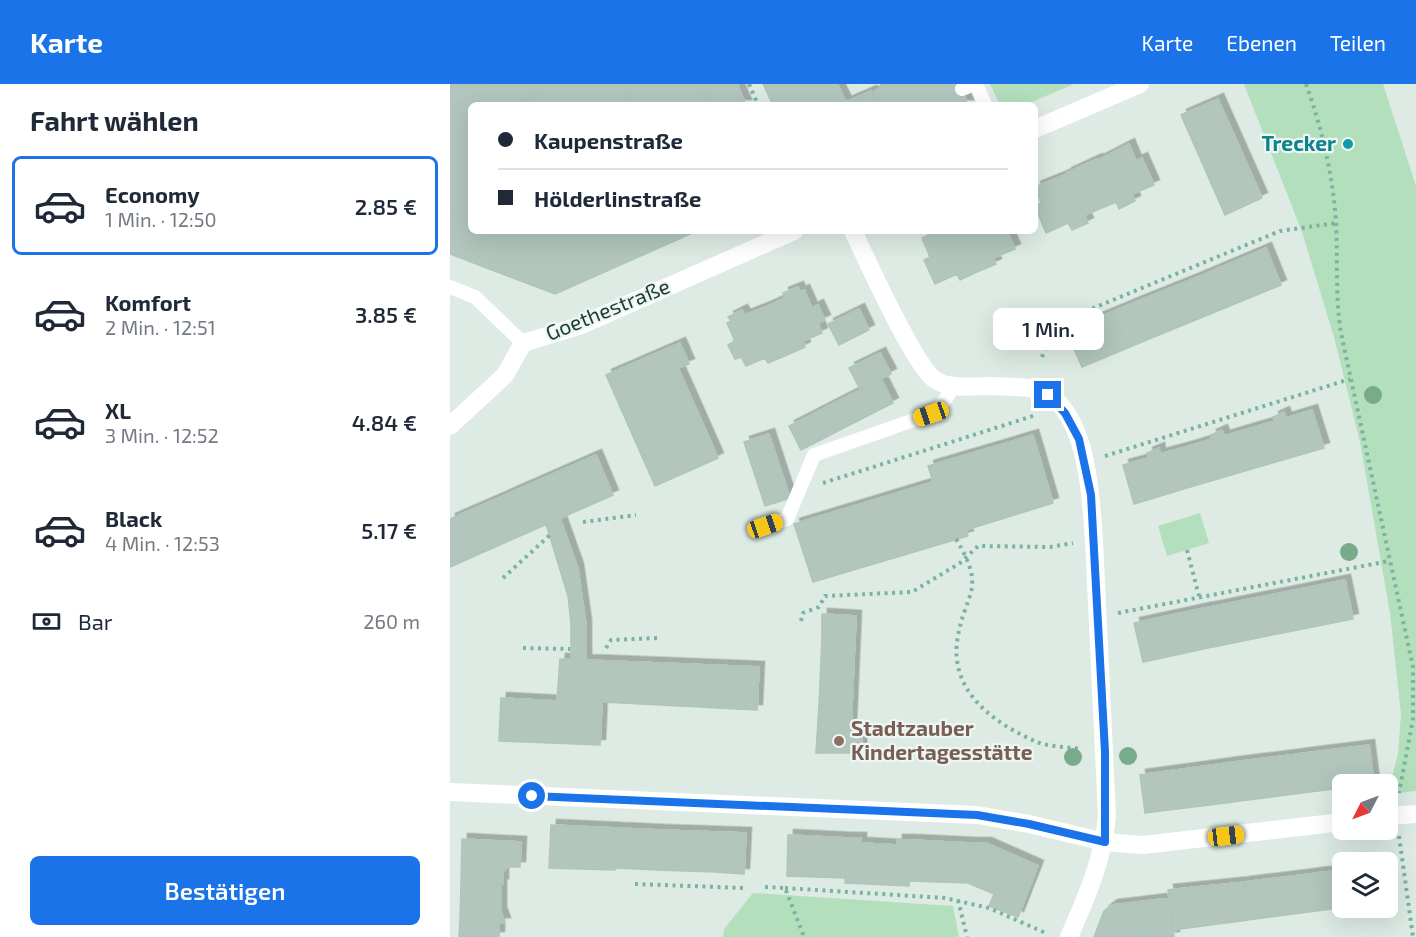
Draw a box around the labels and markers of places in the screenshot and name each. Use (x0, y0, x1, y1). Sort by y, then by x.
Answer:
place label: Trecker (1261, 130, 1336, 155)
marker: Trecker (1341, 137, 1355, 151)
place label: Stadtzauber Kindertagesstätte (851, 715, 1033, 764)
marker: Stadtzauber Kindertagesstätte (832, 734, 846, 748)

